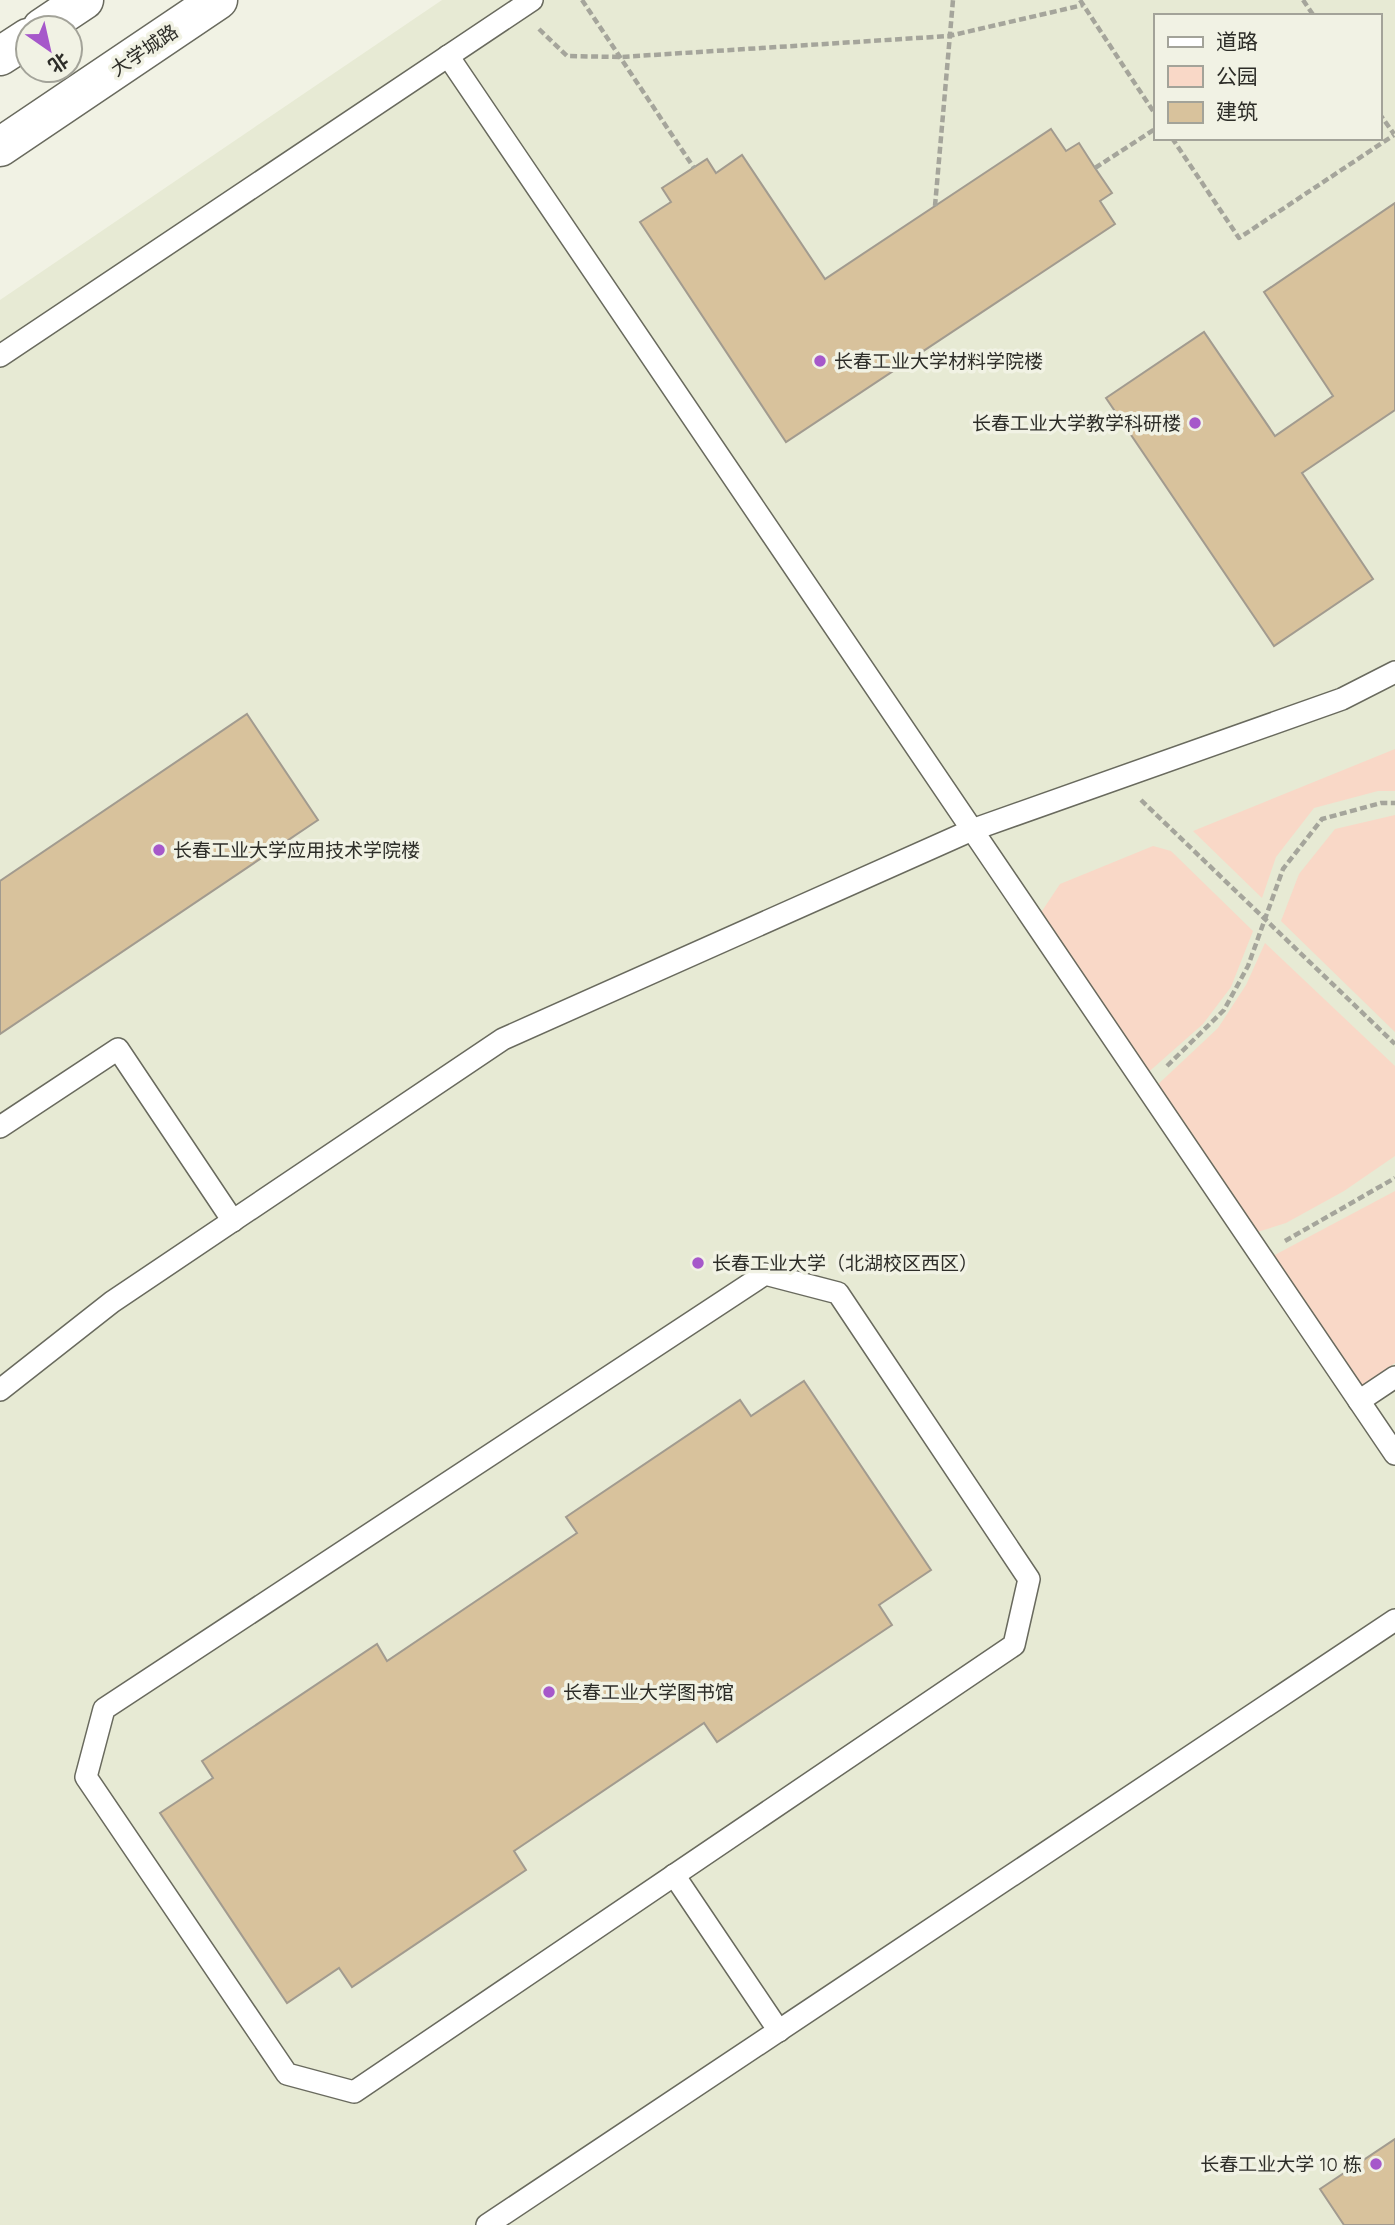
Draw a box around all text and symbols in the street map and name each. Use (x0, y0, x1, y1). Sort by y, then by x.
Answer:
north arrow (14, 14, 84, 84)
legend (1154, 14, 1381, 140)
street label: 大学城路 (106, 19, 182, 81)
text: 道路 (1216, 28, 1258, 54)
text: 北 (44, 48, 73, 78)
text: 公园 (1216, 63, 1258, 89)
text: 建筑 (1216, 98, 1258, 124)
place label: 长春工业大学材料学院楼 (834, 349, 1043, 373)
marker: 长春工业大学材料学院楼 (812, 353, 828, 369)
place label: 长春工业大学教学科研楼 (972, 411, 1181, 435)
marker: 长春工业大学教学科研楼 (1187, 415, 1203, 431)
place label: 长春工业大学应用技术学院楼 (173, 838, 420, 862)
marker: 长春工业大学应用技术学院楼 (151, 842, 167, 858)
place label: 长春工业大学（北湖校区西区） (712, 1251, 978, 1275)
marker: 长春工业大学（北湖校区西区） (690, 1255, 706, 1271)
place label: 长春工业大学图书馆 (563, 1680, 734, 1704)
marker: 长春工业大学图书馆 (541, 1684, 557, 1700)
place label: 长春工业大学 10 栋 (1200, 2152, 1362, 2176)
marker: 长春工业大学 10 栋 (1368, 2156, 1384, 2172)

